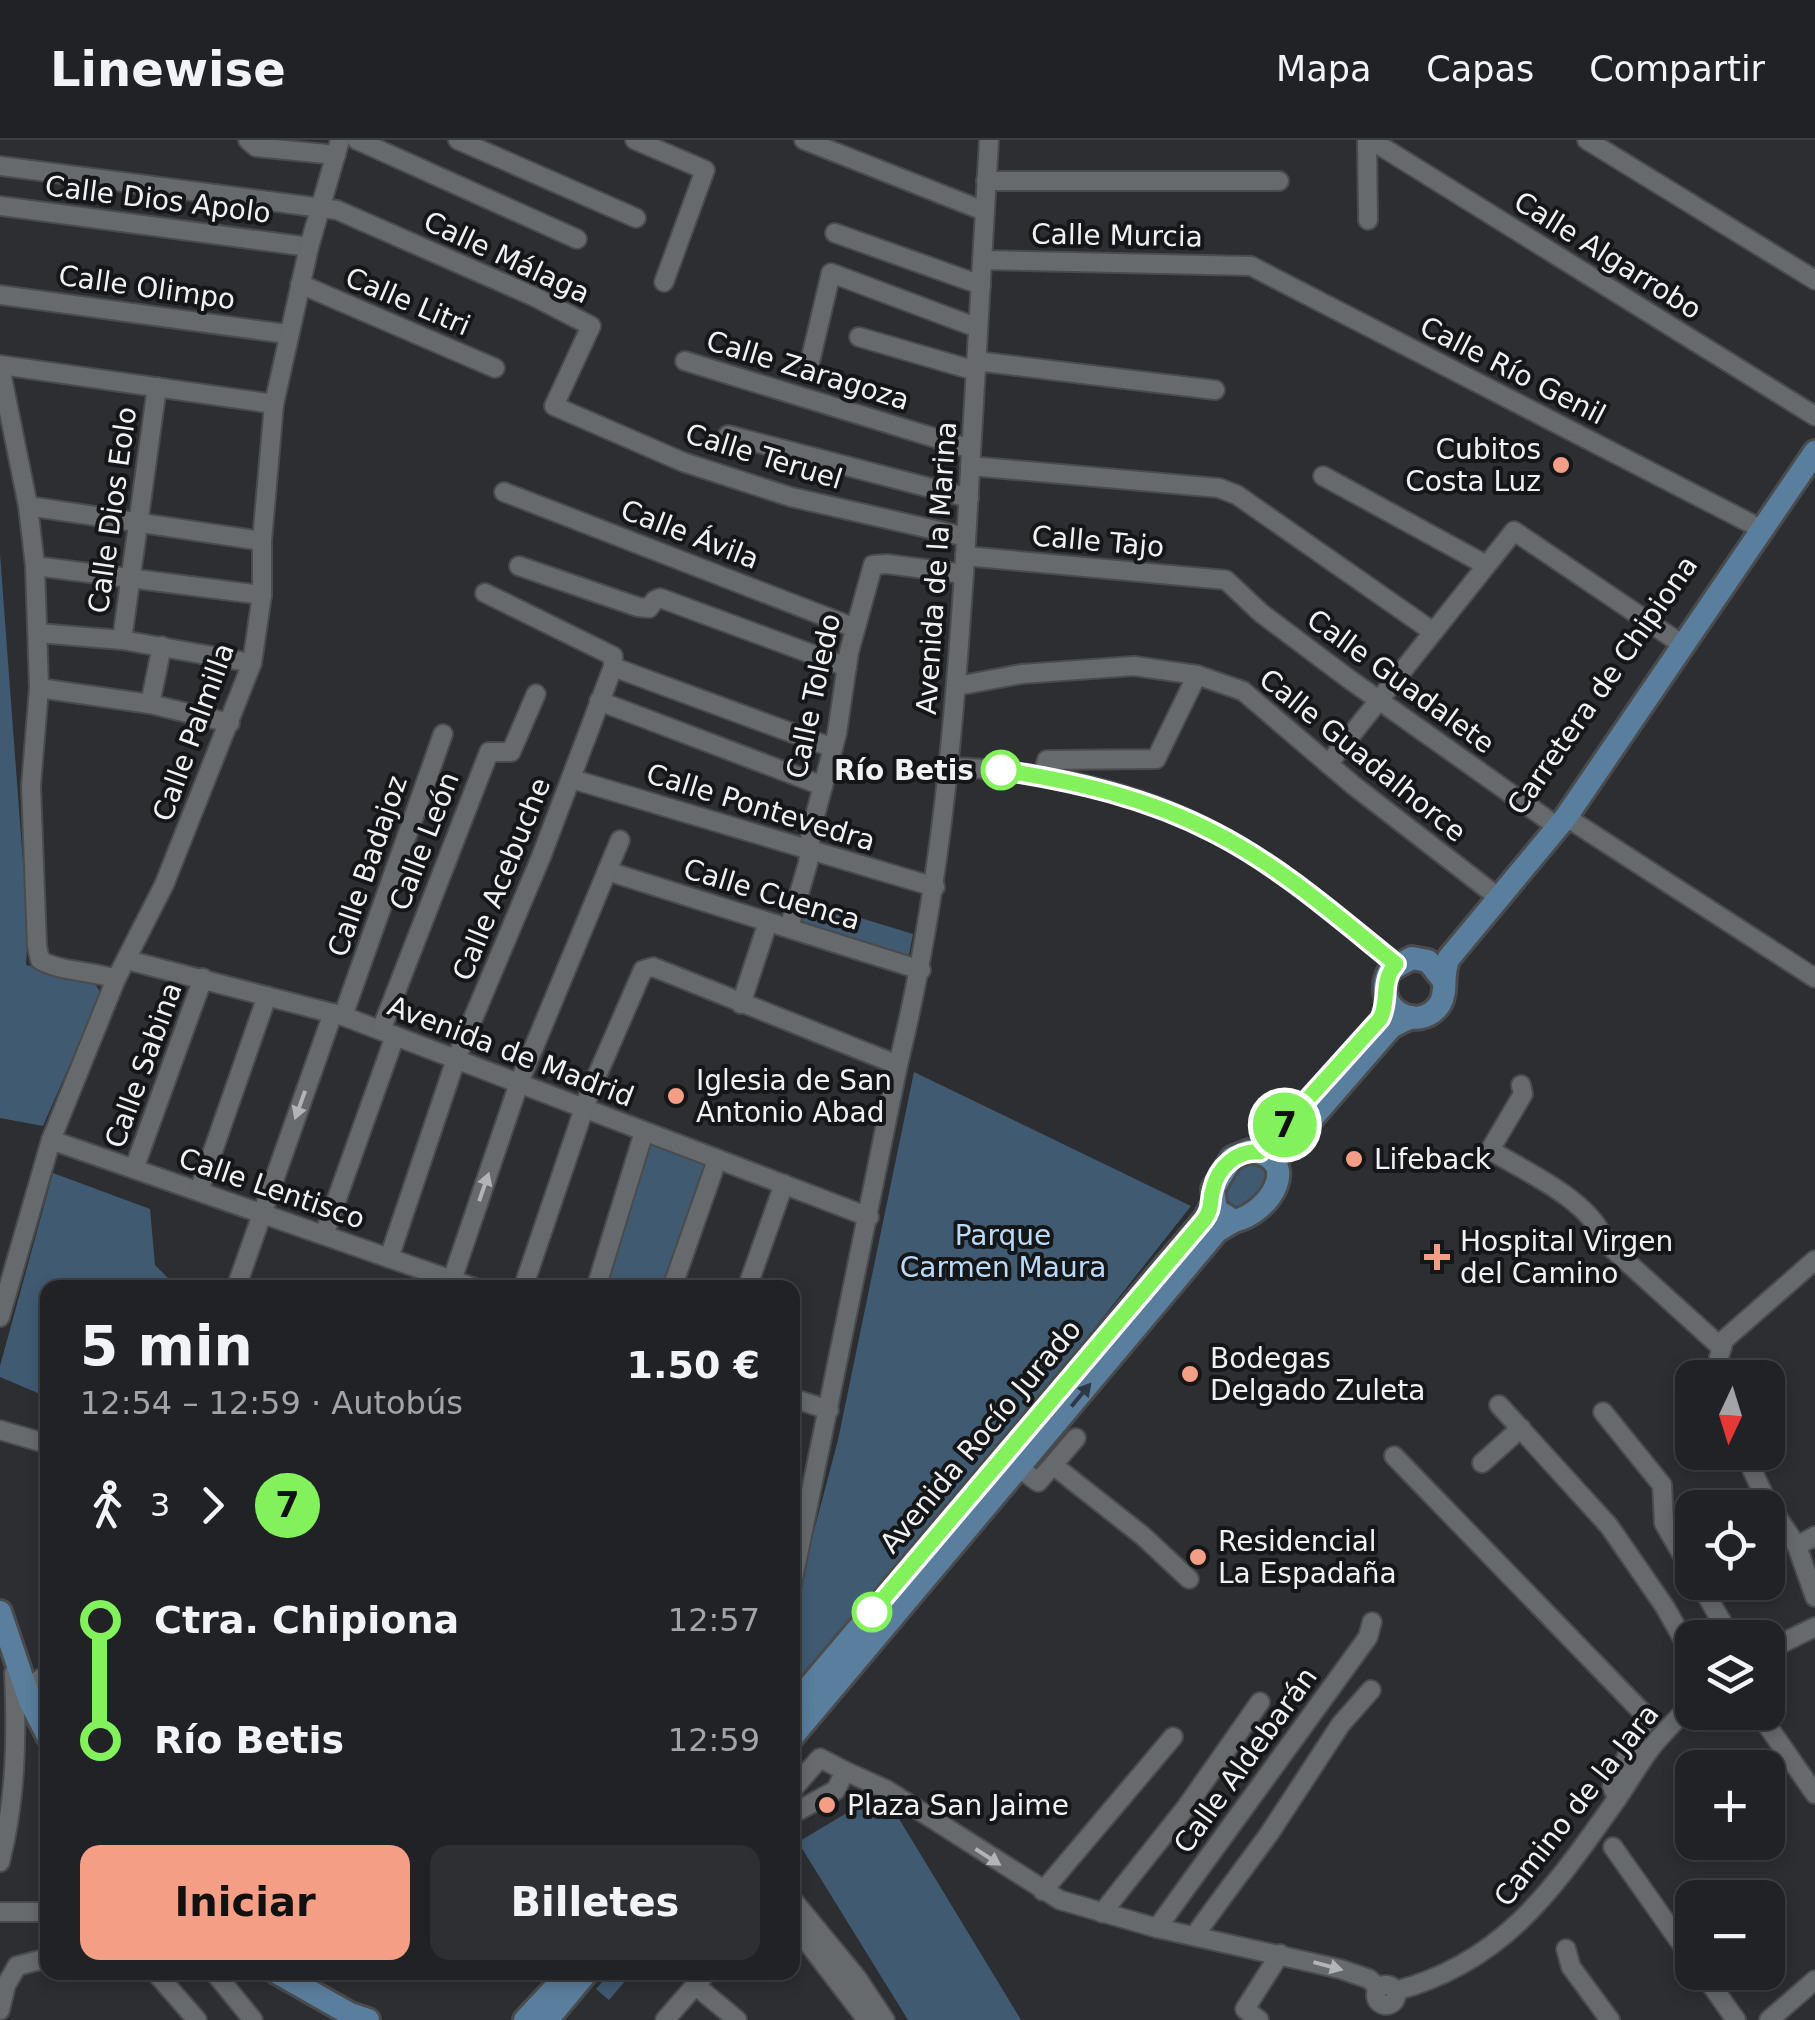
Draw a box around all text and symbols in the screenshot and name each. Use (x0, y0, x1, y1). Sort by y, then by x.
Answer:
text: Linewise (50, 41, 286, 97)
text: Mapa (1276, 49, 1371, 89)
text: Capas (1426, 49, 1534, 89)
text: Compartir (1589, 49, 1765, 89)
street label: Calle Dios Apolo (43, 169, 273, 230)
street label: Calle Algarrobo (1508, 185, 1707, 326)
street label: Calle Málaga (418, 205, 595, 310)
street label: Calle Murcia (1031, 218, 1203, 253)
street label: Calle Olimpo (56, 259, 237, 316)
street label: Calle Litri (341, 260, 475, 342)
street label: Calle Río Genil (1414, 309, 1611, 431)
street label: Calle Zaragoza (703, 324, 913, 417)
street label: Calle Dios Eolo (82, 405, 143, 615)
street label: Calle Teruel (681, 417, 846, 496)
street label: Avenida de la Marina (910, 420, 963, 716)
place label: Cubitos Costa Luz (1405, 433, 1541, 498)
marker: Cubitos Costa Luz (1550, 454, 1572, 476)
street label: Calle Ávila (616, 492, 764, 576)
street label: Calle Tajo (1030, 519, 1166, 564)
street label: Carretera de Chipiona (1501, 550, 1704, 821)
street label: Calle Guadalete (1301, 602, 1501, 760)
street label: Calle Toledo (780, 611, 847, 782)
street label: Calle Palmilla (146, 639, 241, 826)
street label: Calle Guadalhorce (1253, 662, 1473, 849)
marker: Río Betis (982, 751, 1020, 789)
place label: Río Betis (834, 754, 974, 787)
street label: Calle Pontevedra (642, 757, 879, 858)
street label: Calle León (383, 767, 466, 915)
street label: Calle Badajoz (321, 771, 414, 961)
street label: Calle Acebuche (446, 773, 557, 985)
street label: Calle Cuenca (679, 852, 864, 937)
street label: Calle Sabina (98, 978, 189, 1152)
street label: Avenida de Madrid (383, 989, 638, 1114)
place label: Iglesia de San Antonio Abad (696, 1064, 892, 1129)
marker: Iglesia de San Antonio Abad (665, 1085, 687, 1107)
one-way arrow (292, 1090, 307, 1120)
line badge: 7 (1252, 1092, 1318, 1158)
text: 7 (1273, 1105, 1297, 1145)
street label: Calle Lentisco (175, 1141, 369, 1236)
place label: Lifeback (1374, 1143, 1492, 1176)
marker: Lifeback (1343, 1148, 1365, 1170)
one-way arrow (477, 1172, 492, 1202)
park label: Parque Carmen Maura (900, 1219, 1106, 1284)
place label: Hospital Virgen del Camino (1460, 1225, 1673, 1290)
marker: Hospital Virgen del Camino (1424, 1244, 1450, 1270)
street label: Avenida Rocío Jurado (873, 1313, 1088, 1560)
text: 5 min (80, 1314, 253, 1378)
place label: Bodegas Delgado Zuleta (1210, 1342, 1425, 1407)
text: 1.50 € (627, 1343, 760, 1387)
north arrow (1675, 1360, 1785, 1470)
map controls (1675, 1360, 1785, 1990)
marker: Bodegas Delgado Zuleta (1179, 1363, 1201, 1385)
one-way arrow (1070, 1382, 1091, 1407)
text: 12:54 – 12:59 · Autobús (80, 1384, 463, 1422)
icon: walk (80, 1478, 135, 1533)
icon: forward (185, 1478, 240, 1533)
text: 7 (275, 1485, 300, 1525)
text: 3 (150, 1486, 170, 1524)
button: locate (1675, 1490, 1785, 1600)
place label: Residencial La Espadaña (1218, 1525, 1397, 1590)
marker: Residencial La Espadaña (1187, 1546, 1209, 1568)
unlabelled marker (853, 1593, 891, 1631)
text: Ctra. Chipiona (154, 1598, 459, 1642)
text: 12:57 (668, 1601, 760, 1639)
button: layers (1675, 1620, 1785, 1730)
street label: Calle Aldebarán (1167, 1661, 1324, 1860)
street label: Camino de la Jara (1487, 1698, 1666, 1913)
text: Río Betis (154, 1718, 344, 1762)
text: 12:59 (668, 1721, 760, 1759)
button: + (1675, 1750, 1785, 1860)
place label: Plaza San Jaime (847, 1789, 1069, 1822)
marker: Plaza San Jaime (816, 1794, 838, 1816)
button: Iniciar (80, 1845, 410, 1960)
button: Billetes (430, 1845, 760, 1960)
one-way arrow (975, 1847, 1002, 1865)
button: − (1675, 1880, 1785, 1990)
one-way arrow (1313, 1959, 1344, 1974)

